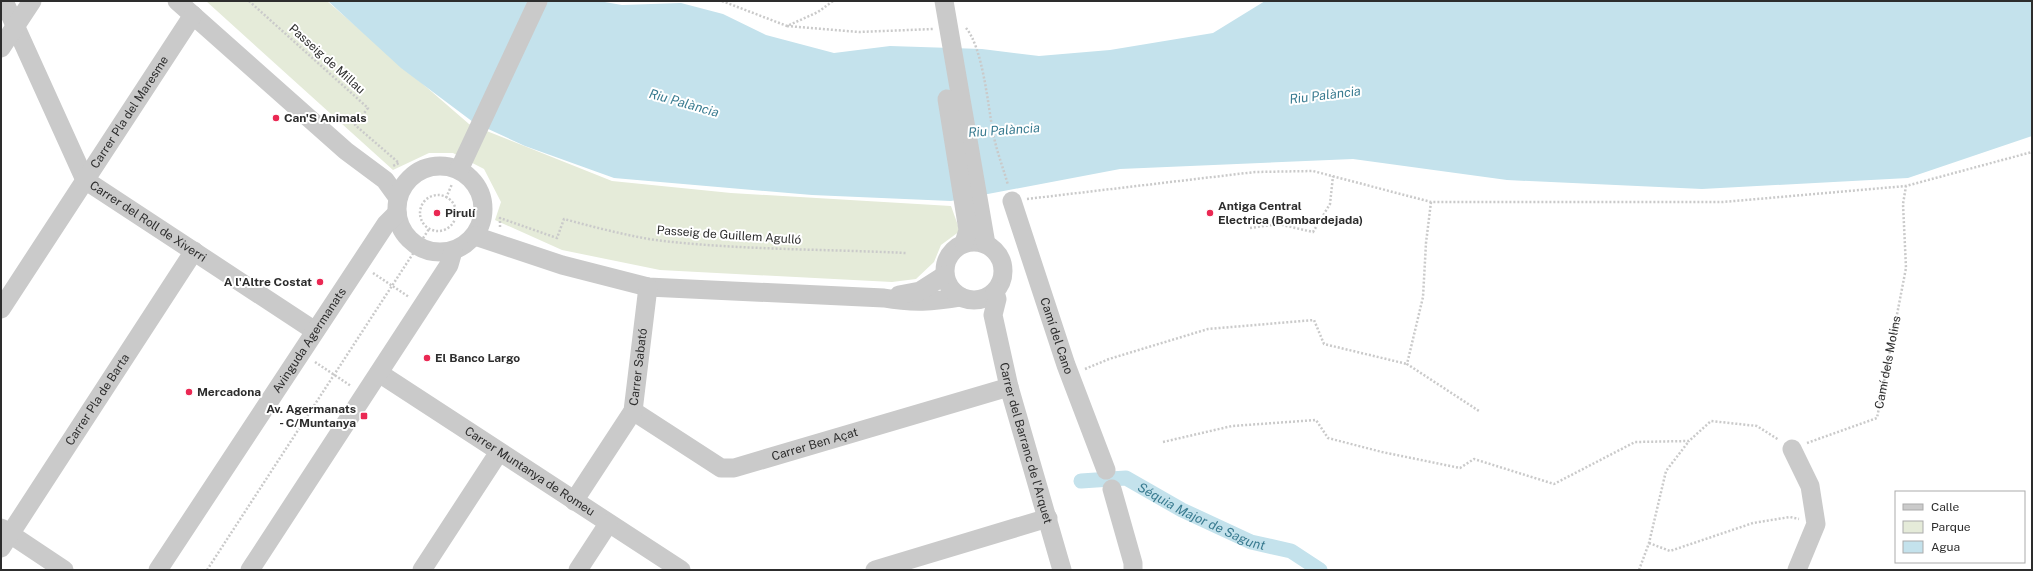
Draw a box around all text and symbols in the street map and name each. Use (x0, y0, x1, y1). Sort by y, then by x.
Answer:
street label: Passeig de Millau (286, 21, 368, 97)
street label: Carrer Pla del Maresme (88, 53, 171, 171)
water label: Riu Palància (1288, 83, 1362, 107)
water label: Riu Palància (647, 86, 721, 120)
place label: Can'S Animals (284, 111, 367, 125)
marker: Can'S Animals (271, 113, 281, 123)
water label: Riu Palància (968, 120, 1040, 140)
street label: Carrer del Roll de Xiverri (87, 178, 209, 265)
place label: Antiga Central Electrica (Bombardejada) (1218, 199, 1363, 227)
place label: Pirulí (445, 206, 476, 220)
marker: Pirulí (432, 208, 442, 218)
marker: Antiga Central Electrica (Bombardejada) (1205, 208, 1215, 218)
street label: Passeig de Guillem Agulló (656, 223, 802, 247)
place label: A l'Altre Costat (224, 275, 312, 289)
marker: A l'Altre Costat (315, 277, 325, 287)
street label: Avinguda Agermanats (270, 285, 349, 396)
street label: Camí del Cano (1037, 296, 1076, 376)
street label: Camí dels Molins (1872, 315, 1904, 410)
street label: Carrer Sabató (627, 327, 650, 407)
street label: Carrer Pla de Barta (63, 351, 132, 448)
place label: El Banco Largo (435, 351, 520, 365)
marker: El Banco Largo (422, 353, 432, 363)
street label: Carrer del Barranc de l'Arquet (997, 361, 1055, 526)
place label: Mercadona (197, 385, 261, 399)
marker: Mercadona (184, 387, 194, 397)
place label: Av. Agermanats - C/Muntanya (266, 402, 356, 430)
marker: Av. Agermanats - C/Muntanya (359, 411, 369, 421)
street label: Carrer Muntanya de Romeu (462, 424, 597, 519)
street label: Carrer Ben Açat (770, 425, 860, 464)
water label: Séquia Major de Sagunt (1135, 479, 1267, 552)
legend (1895, 491, 2025, 563)
text: Calle (1931, 500, 1960, 514)
text: Parque (1931, 520, 1971, 534)
text: Agua (1931, 540, 1960, 554)

